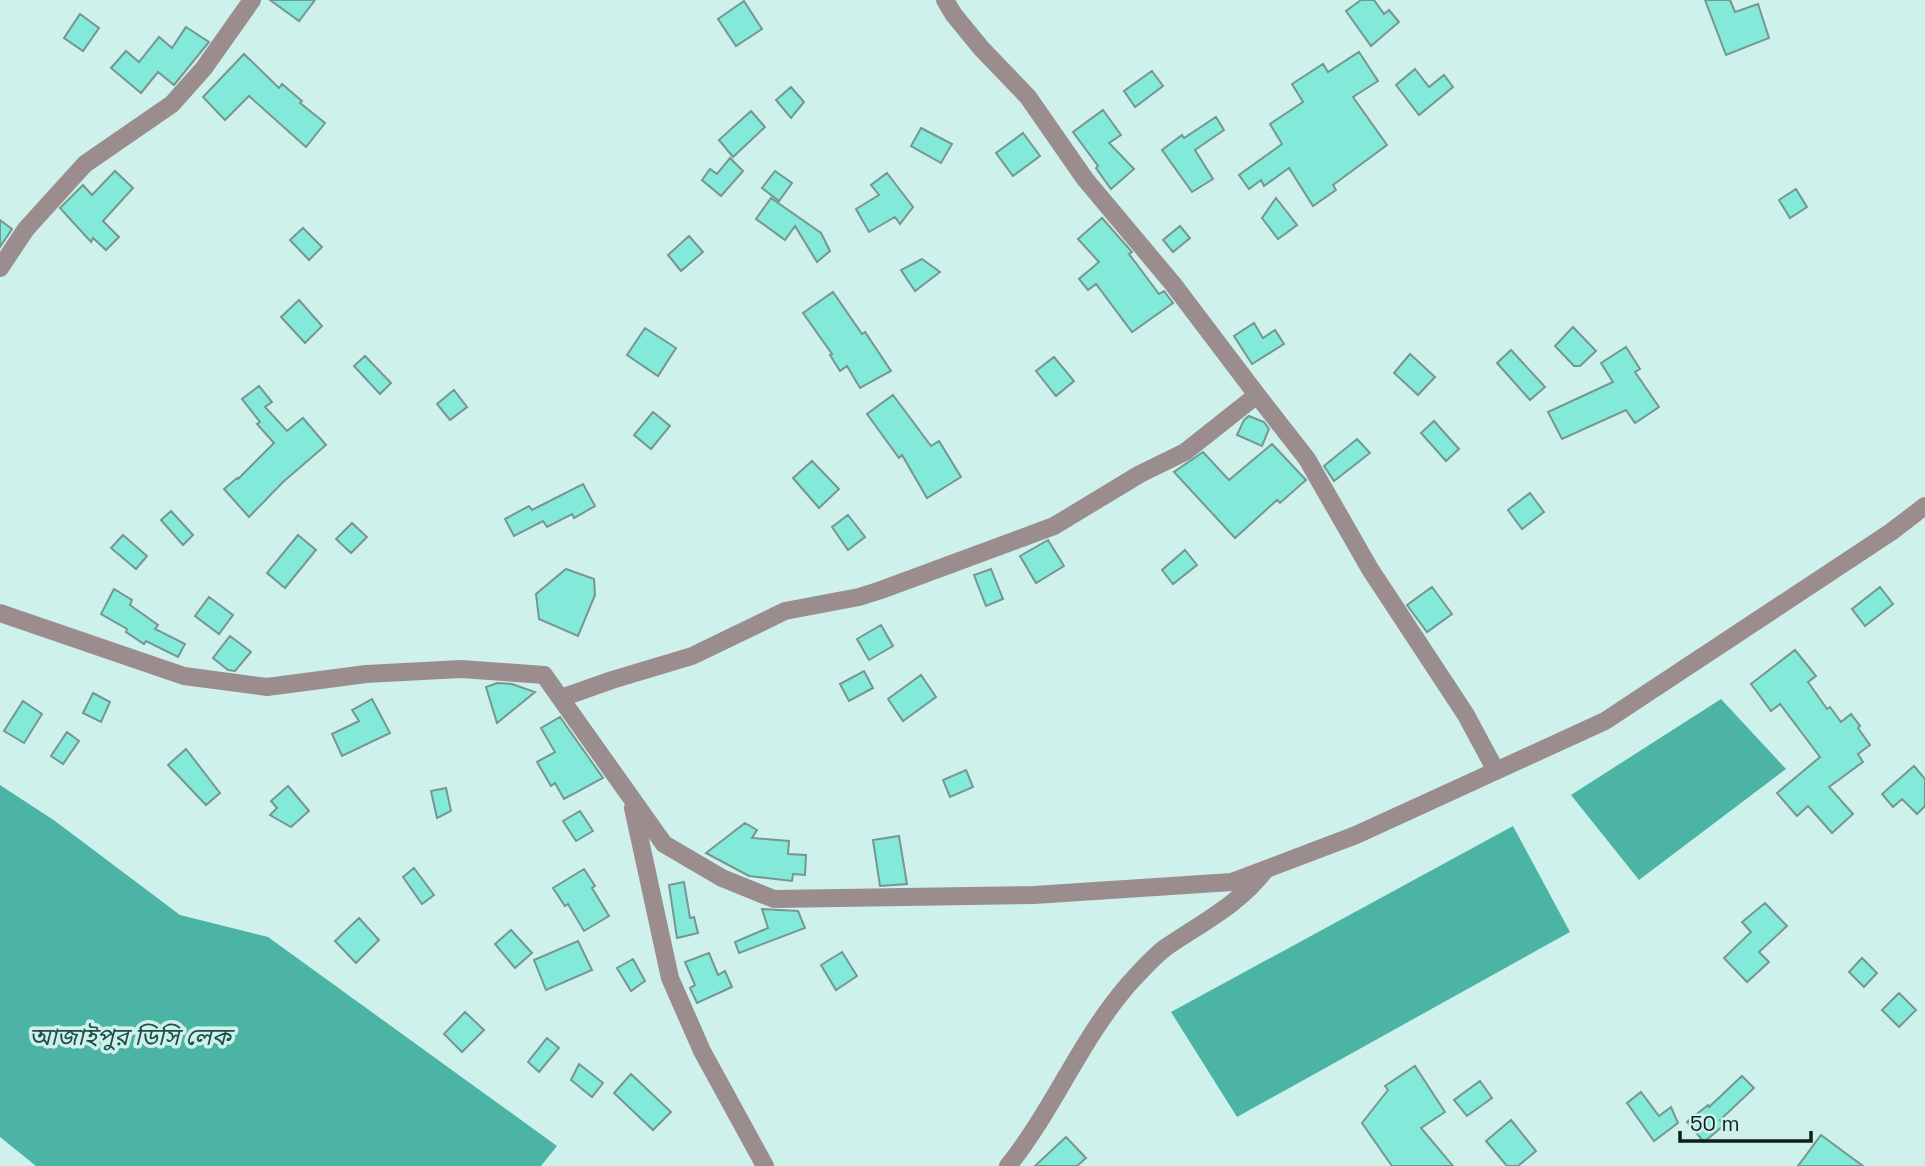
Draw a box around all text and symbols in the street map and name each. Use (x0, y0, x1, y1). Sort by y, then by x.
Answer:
water label: আজাইপুর ডিসি লেক (29, 1021, 236, 1052)
scale bar (1680, 1100, 1811, 1144)
text: 50 m (1690, 1110, 1740, 1137)

